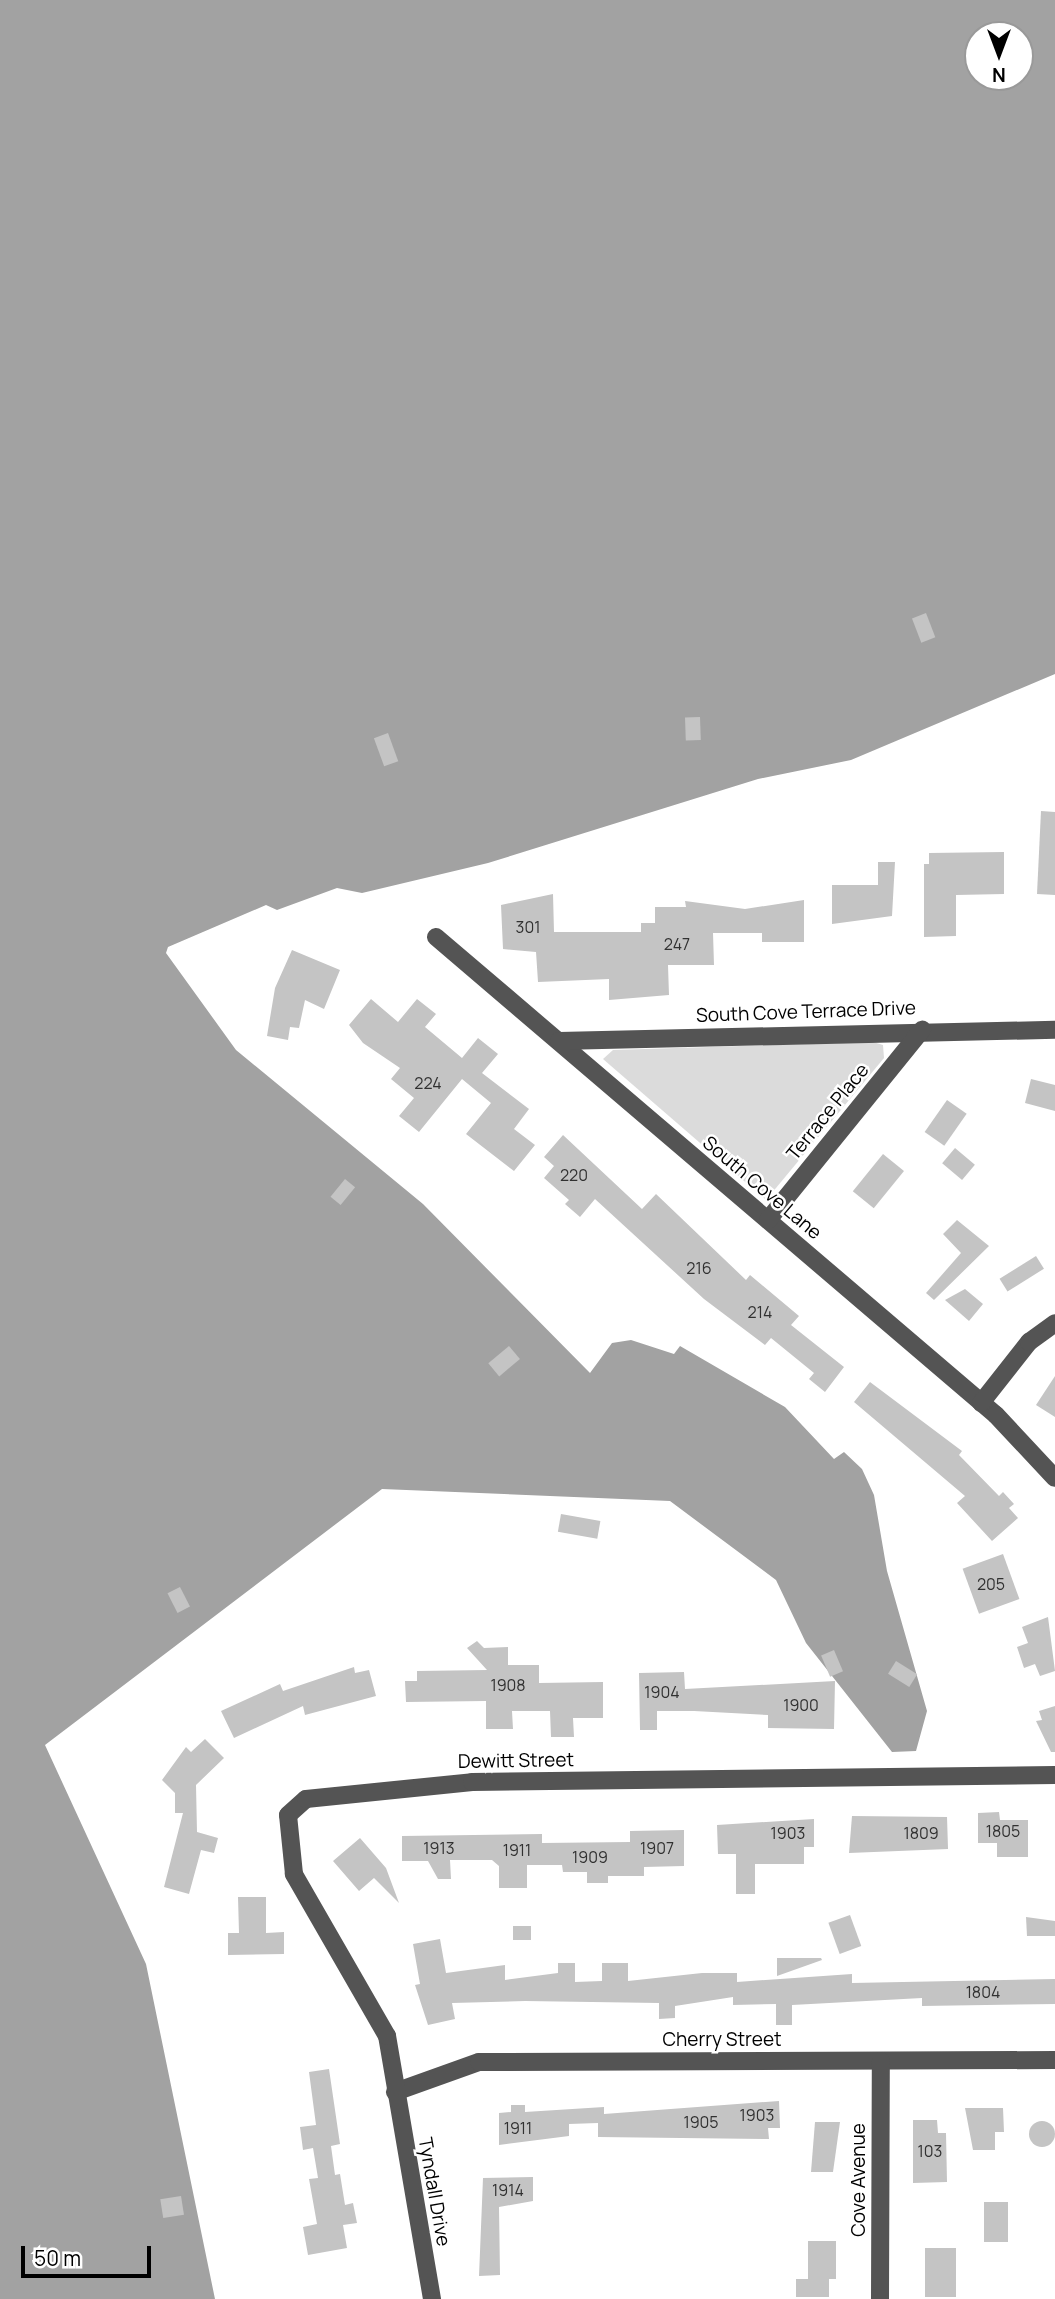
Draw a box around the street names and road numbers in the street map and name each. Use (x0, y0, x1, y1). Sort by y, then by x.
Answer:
street label: South Cove Terrace Drive (696, 997, 916, 1027)
street label: Terrace Place (782, 1059, 874, 1165)
street label: South Cove Lane (698, 1132, 826, 1244)
street label: Dewitt Street (458, 1749, 574, 1773)
street label: Cherry Street (662, 2029, 782, 2051)
street label: Cove Avenue (848, 2123, 870, 2237)
street label: Tyndall Drive (413, 2136, 455, 2248)

